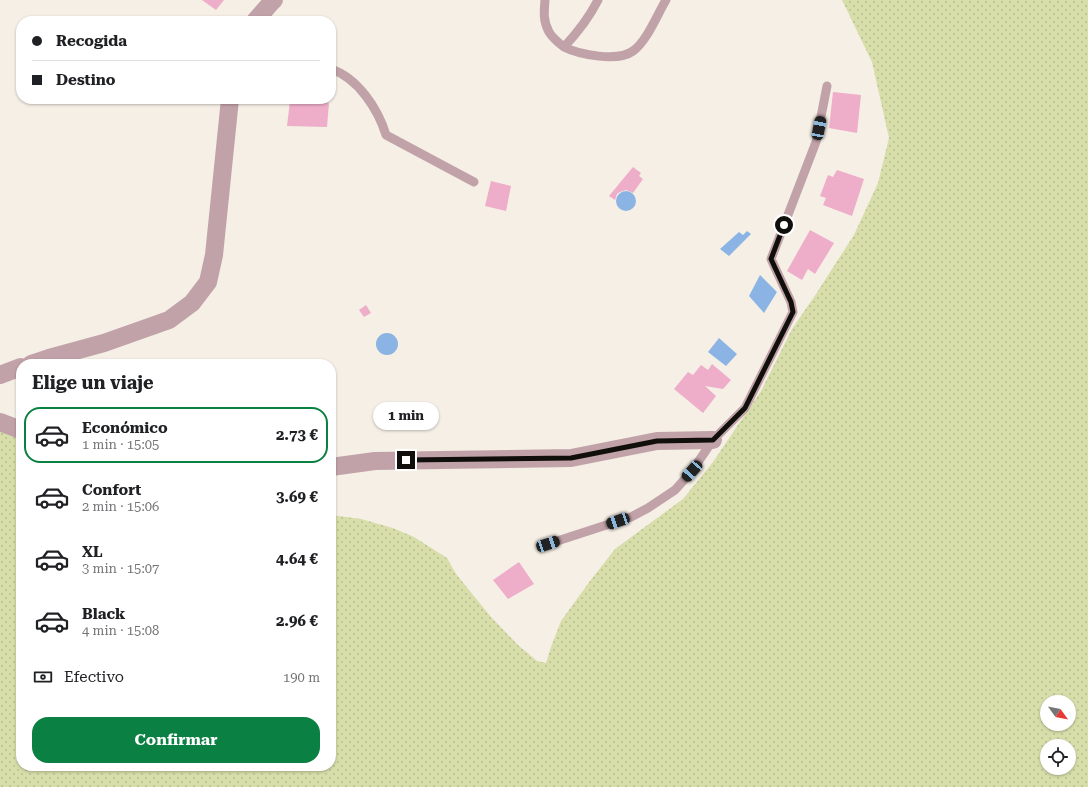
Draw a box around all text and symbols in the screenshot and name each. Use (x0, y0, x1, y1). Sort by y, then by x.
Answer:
text: Recogida (56, 32, 127, 50)
text: Destino (56, 71, 115, 89)
car (811, 115, 827, 141)
route start (775, 216, 793, 234)
text: Elige un viaje (32, 372, 154, 393)
callout: 1 min (373, 402, 439, 430)
text: 1 min (388, 408, 424, 423)
icon: car (34, 417, 70, 453)
text: Económico (82, 419, 168, 437)
text: 2.73 € (276, 426, 318, 444)
text: 1 min · 15:05 (82, 437, 159, 452)
route end (397, 451, 415, 469)
car (680, 458, 704, 484)
icon: car (34, 479, 70, 515)
text: Confort (82, 481, 141, 499)
text: 3.69 € (276, 488, 318, 506)
text: 2 min · 15:06 (82, 499, 159, 514)
car (605, 511, 631, 531)
car (535, 535, 561, 553)
icon: car (34, 541, 70, 577)
text: XL (82, 543, 103, 561)
text: 4.64 € (276, 550, 318, 568)
text: 3 min · 15:07 (82, 561, 159, 576)
icon: car (34, 603, 70, 639)
text: Black (82, 605, 125, 623)
text: 2.96 € (276, 612, 318, 630)
text: 4 min · 15:08 (82, 623, 159, 638)
icon: cash (32, 666, 54, 688)
text: Efectivo (64, 668, 124, 686)
text: 190 m (283, 670, 320, 685)
north arrow (1040, 695, 1076, 731)
map controls (1040, 695, 1076, 775)
button: Confirmar (32, 717, 320, 763)
button: locate (1040, 739, 1076, 775)

